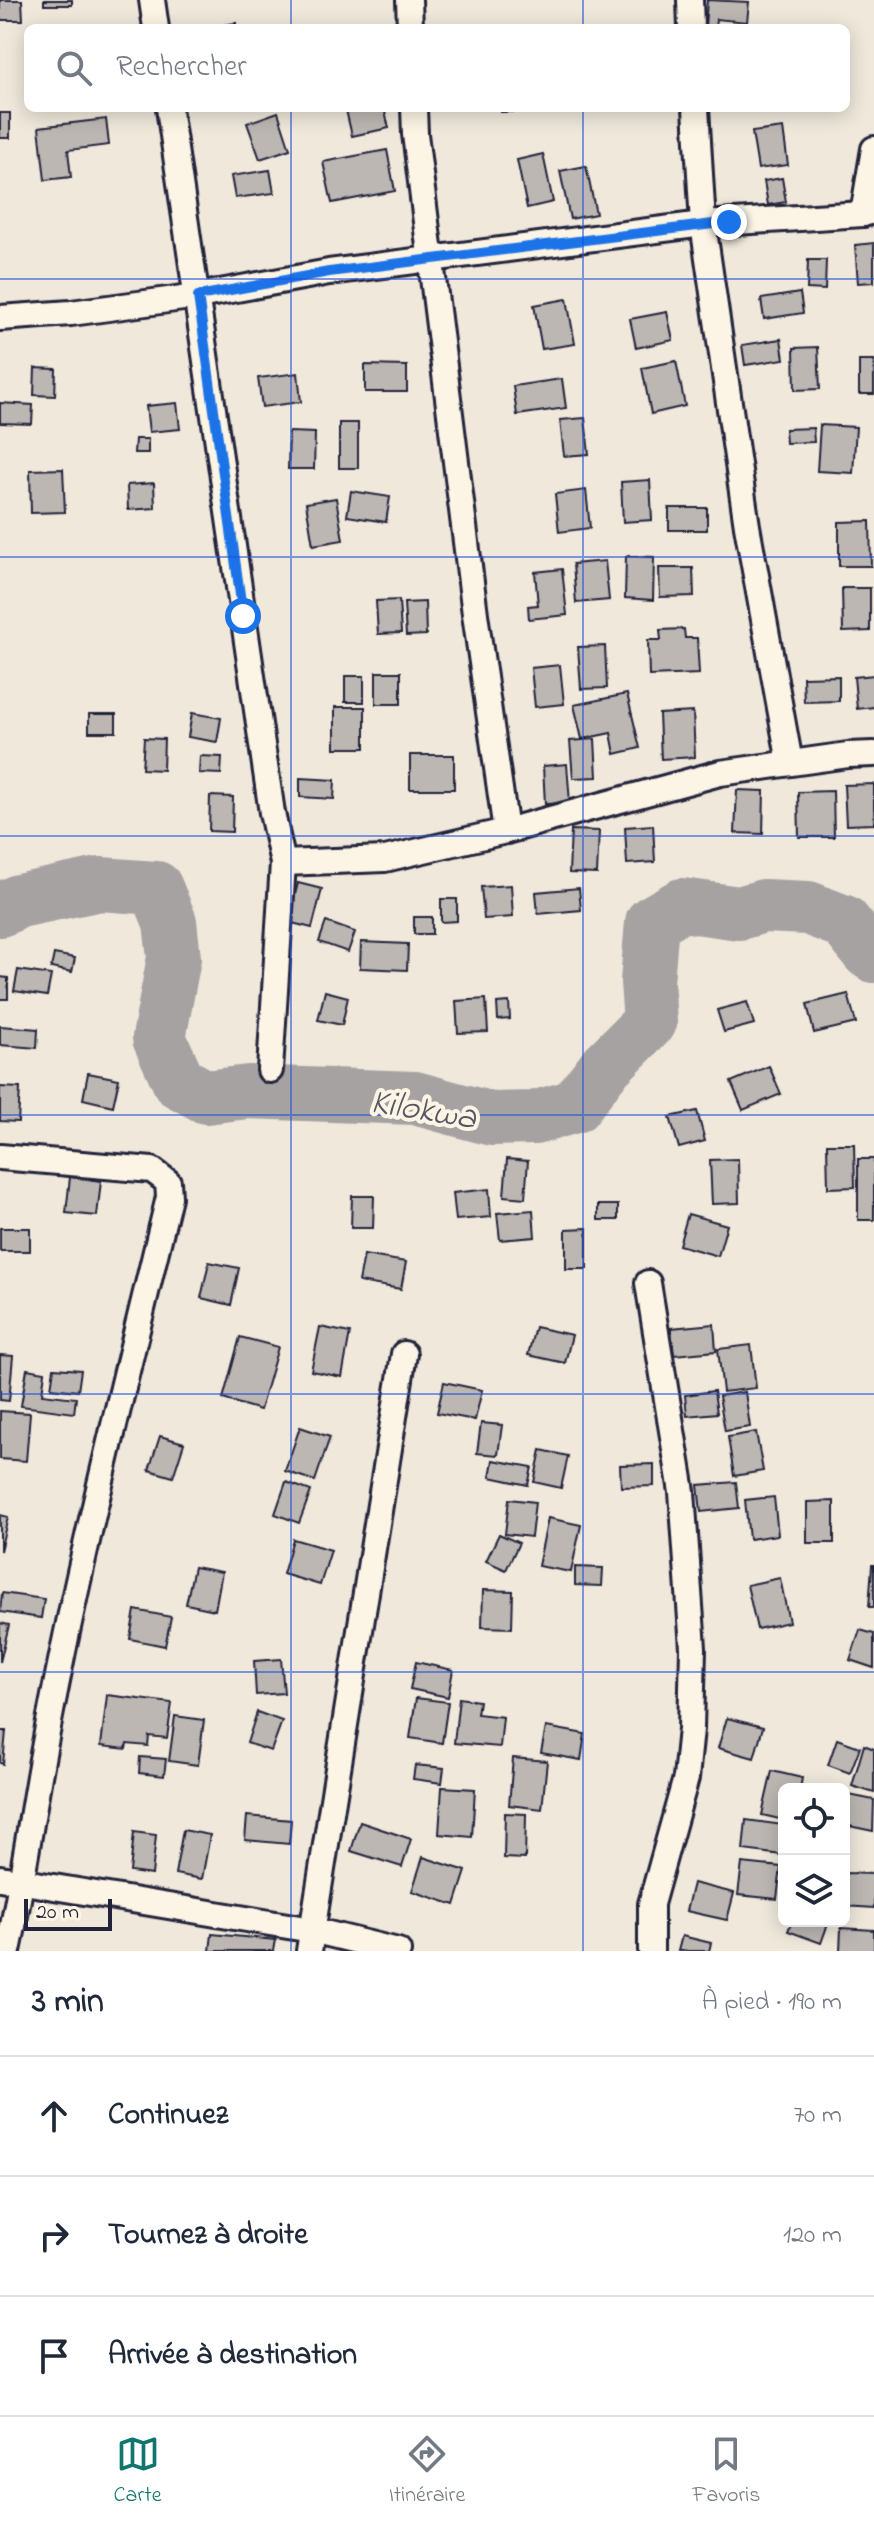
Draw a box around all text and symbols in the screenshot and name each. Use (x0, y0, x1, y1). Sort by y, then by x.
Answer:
search box (24, 24, 850, 112)
icon: search (52, 46, 96, 90)
text: Rechercher (116, 46, 247, 90)
route end (711, 204, 747, 240)
route start (225, 598, 261, 634)
water label: Kilokwa (367, 1077, 481, 1146)
map controls (778, 1783, 850, 1927)
button: locate (778, 1783, 850, 1855)
button: layers (778, 1855, 850, 1927)
scale bar (24, 1895, 112, 1931)
text: 20 m (36, 1897, 79, 1929)
text: 3 min (32, 1978, 104, 2028)
text: À pied · 190 m (702, 1984, 842, 2022)
icon: ahead (32, 2094, 76, 2138)
text: Continuez (108, 2094, 228, 2138)
text: 70 m (793, 2097, 842, 2135)
icon: right (32, 2214, 76, 2258)
text: Tournez à droite (108, 2214, 308, 2258)
text: 120 m (783, 2217, 842, 2255)
icon: arrive (32, 2334, 76, 2378)
text: Arrivée à destination (108, 2334, 357, 2378)
tab: Carte (114, 2432, 162, 2512)
tab: Itinéraire (389, 2432, 465, 2512)
tab: Favoris (692, 2432, 760, 2512)

